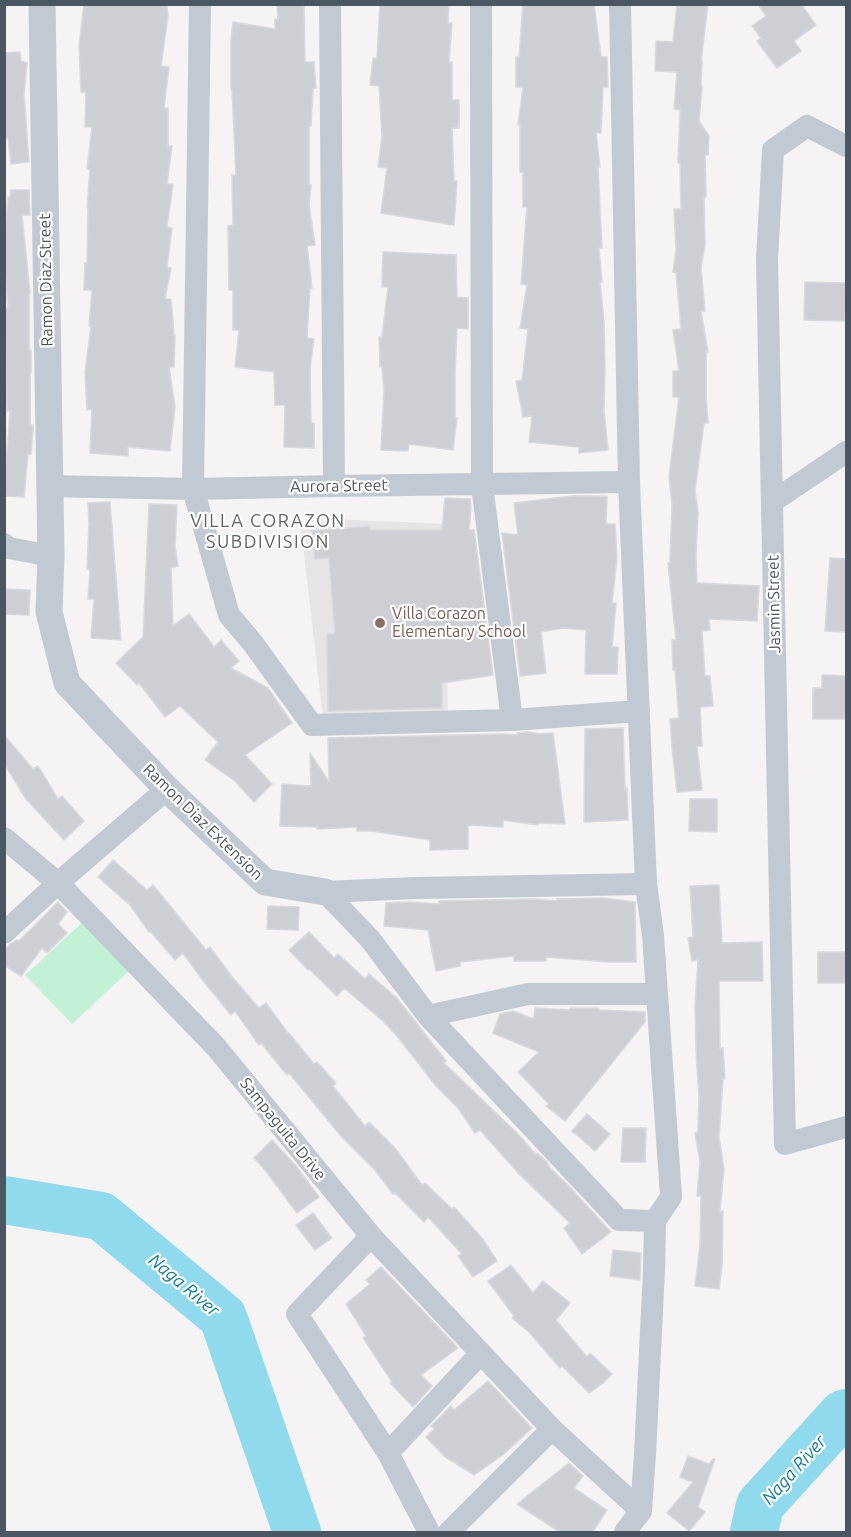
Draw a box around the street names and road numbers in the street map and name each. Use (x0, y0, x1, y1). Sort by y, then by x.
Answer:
street label: Ramon Diaz Street (35, 213, 57, 347)
street label: Aurora Street (290, 476, 388, 496)
street label: Jasmin Street (764, 555, 784, 653)
street label: Ramon Diaz Extension (139, 760, 267, 884)
street label: Sampaguita Drive (236, 1074, 330, 1184)

